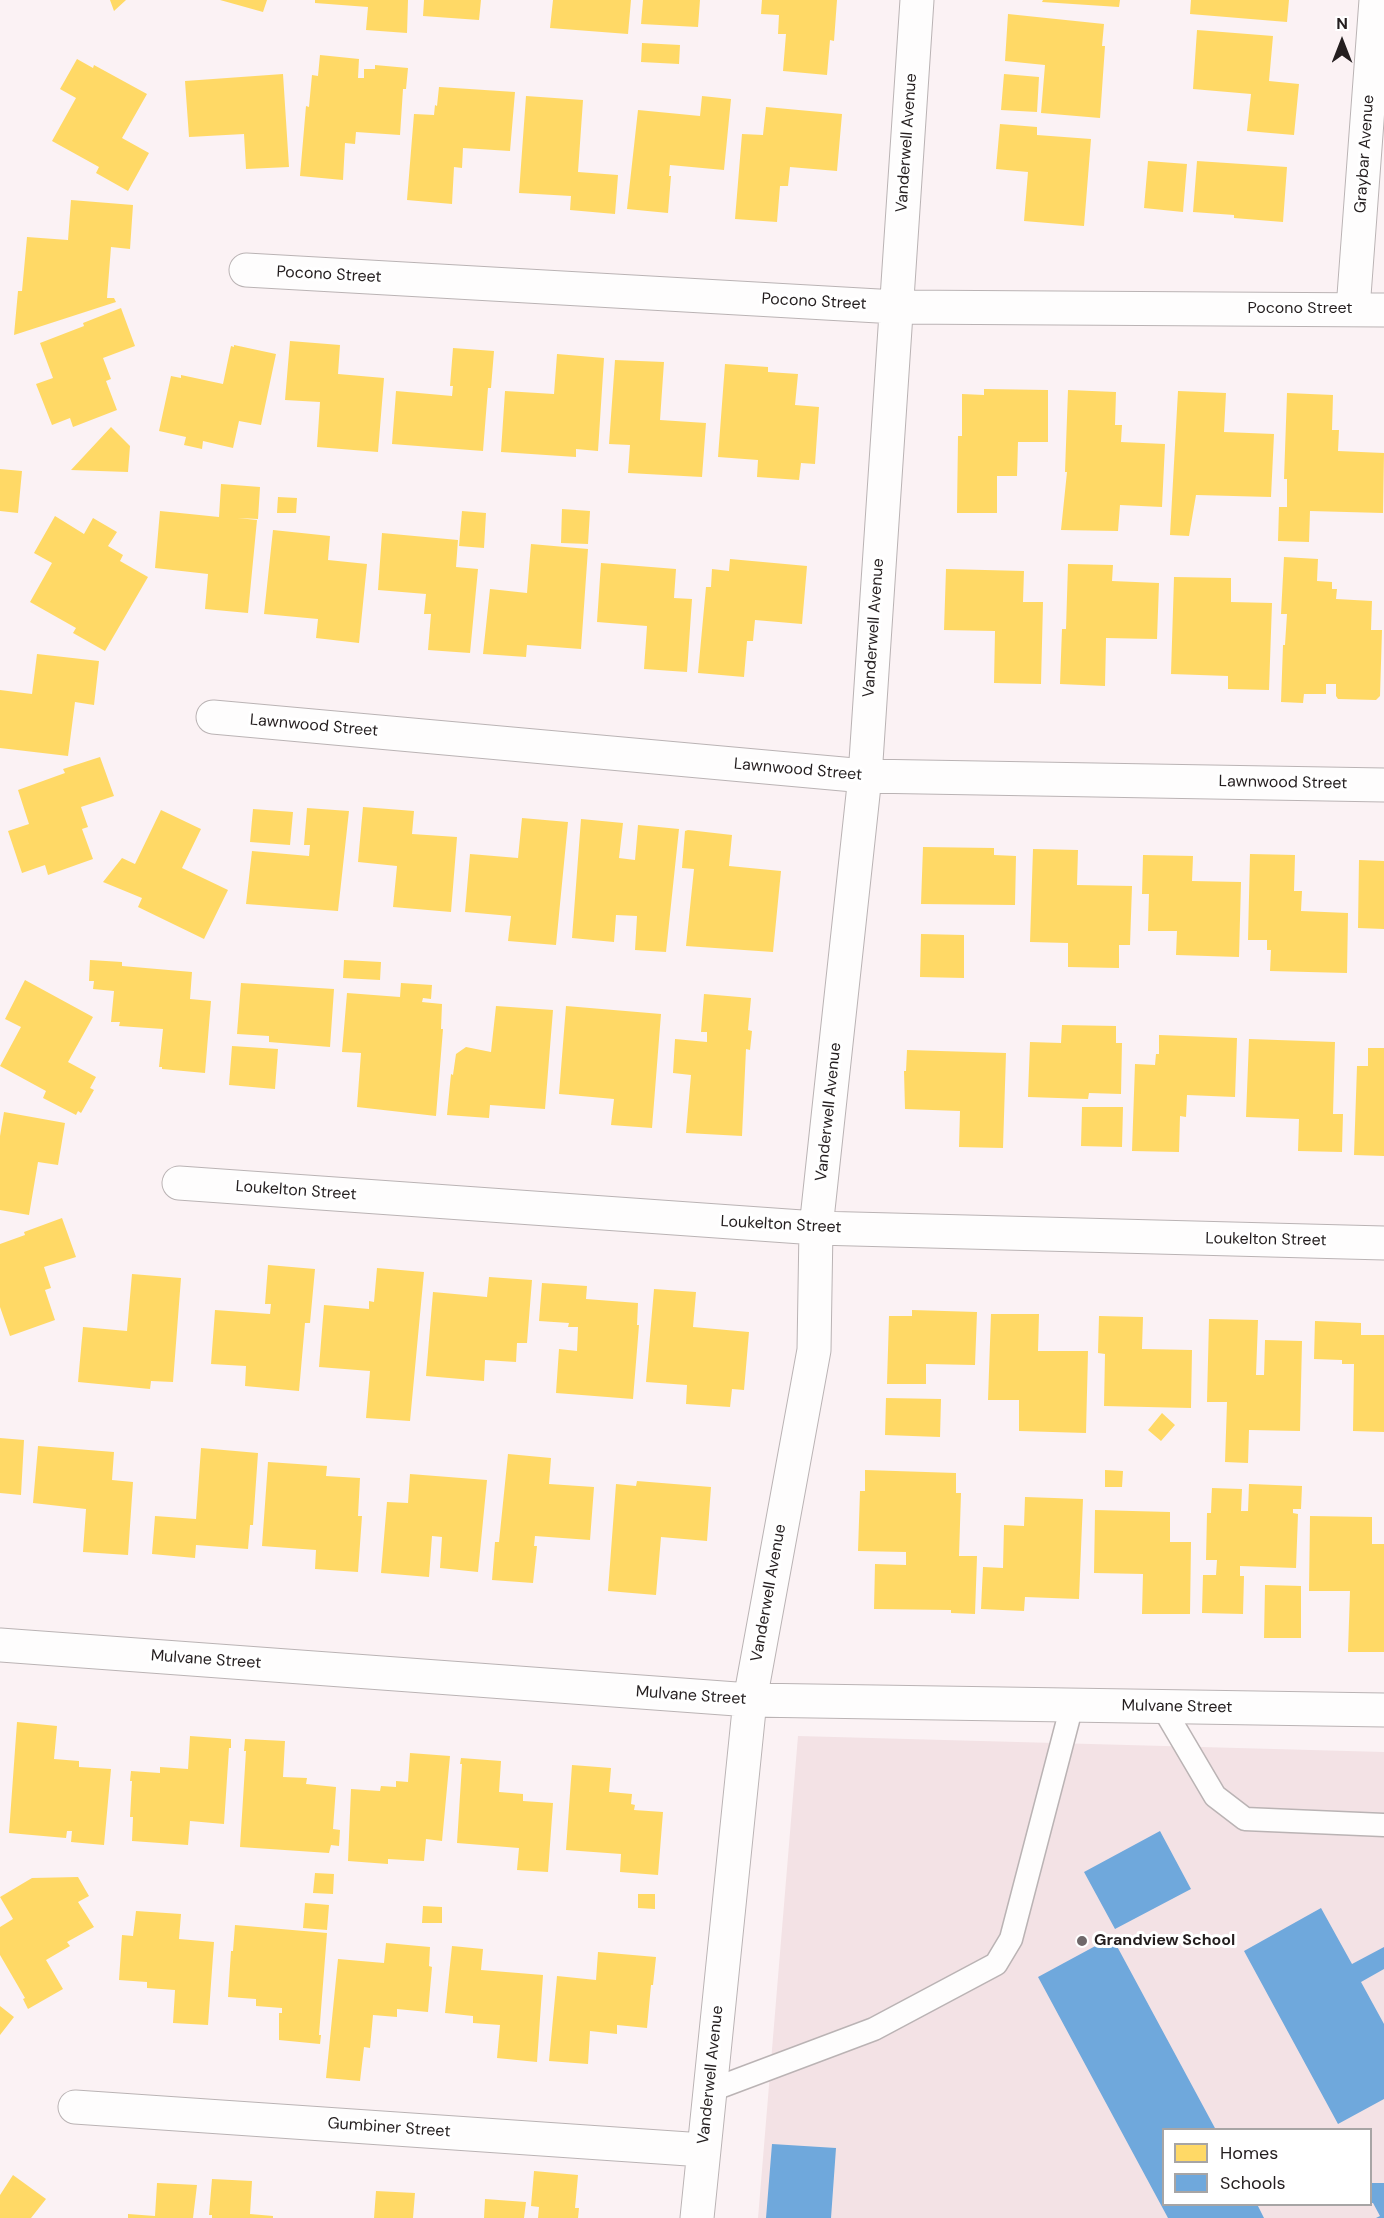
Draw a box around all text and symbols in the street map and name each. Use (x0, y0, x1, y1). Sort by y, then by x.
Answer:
north arrow (1312, 12, 1372, 72)
text: N (1336, 13, 1348, 34)
street label: Vanderwell Avenue (893, 73, 921, 213)
street label: Graybar Avenue (1351, 94, 1379, 214)
street label: Pocono Street (276, 263, 382, 287)
street label: Pocono Street (761, 290, 867, 314)
street label: Pocono Street (1247, 299, 1353, 319)
street label: Vanderwell Avenue (860, 558, 888, 698)
street label: Lawnwood Street (249, 711, 379, 741)
street label: Lawnwood Street (733, 755, 863, 785)
street label: Lawnwood Street (1218, 772, 1348, 794)
street label: Vanderwell Avenue (812, 1042, 846, 1182)
street label: Loukelton Street (235, 1177, 357, 1205)
street label: Loukelton Street (720, 1212, 842, 1238)
street label: Loukelton Street (1205, 1229, 1327, 1251)
street label: Vanderwell Avenue (747, 1523, 791, 1663)
street label: Mulvane Street (150, 1647, 262, 1673)
street label: Mulvane Street (635, 1683, 747, 1709)
street label: Mulvane Street (1121, 1696, 1233, 1718)
place label: Grandview School (1094, 1931, 1235, 1951)
marker: Grandview School (1075, 1934, 1089, 1948)
street label: Vanderwell Avenue (694, 2005, 728, 2145)
street label: Gumbiner Street (327, 2114, 451, 2142)
legend (1162, 2128, 1372, 2206)
text: Homes (1220, 2141, 1278, 2165)
text: Schools (1220, 2171, 1285, 2195)

